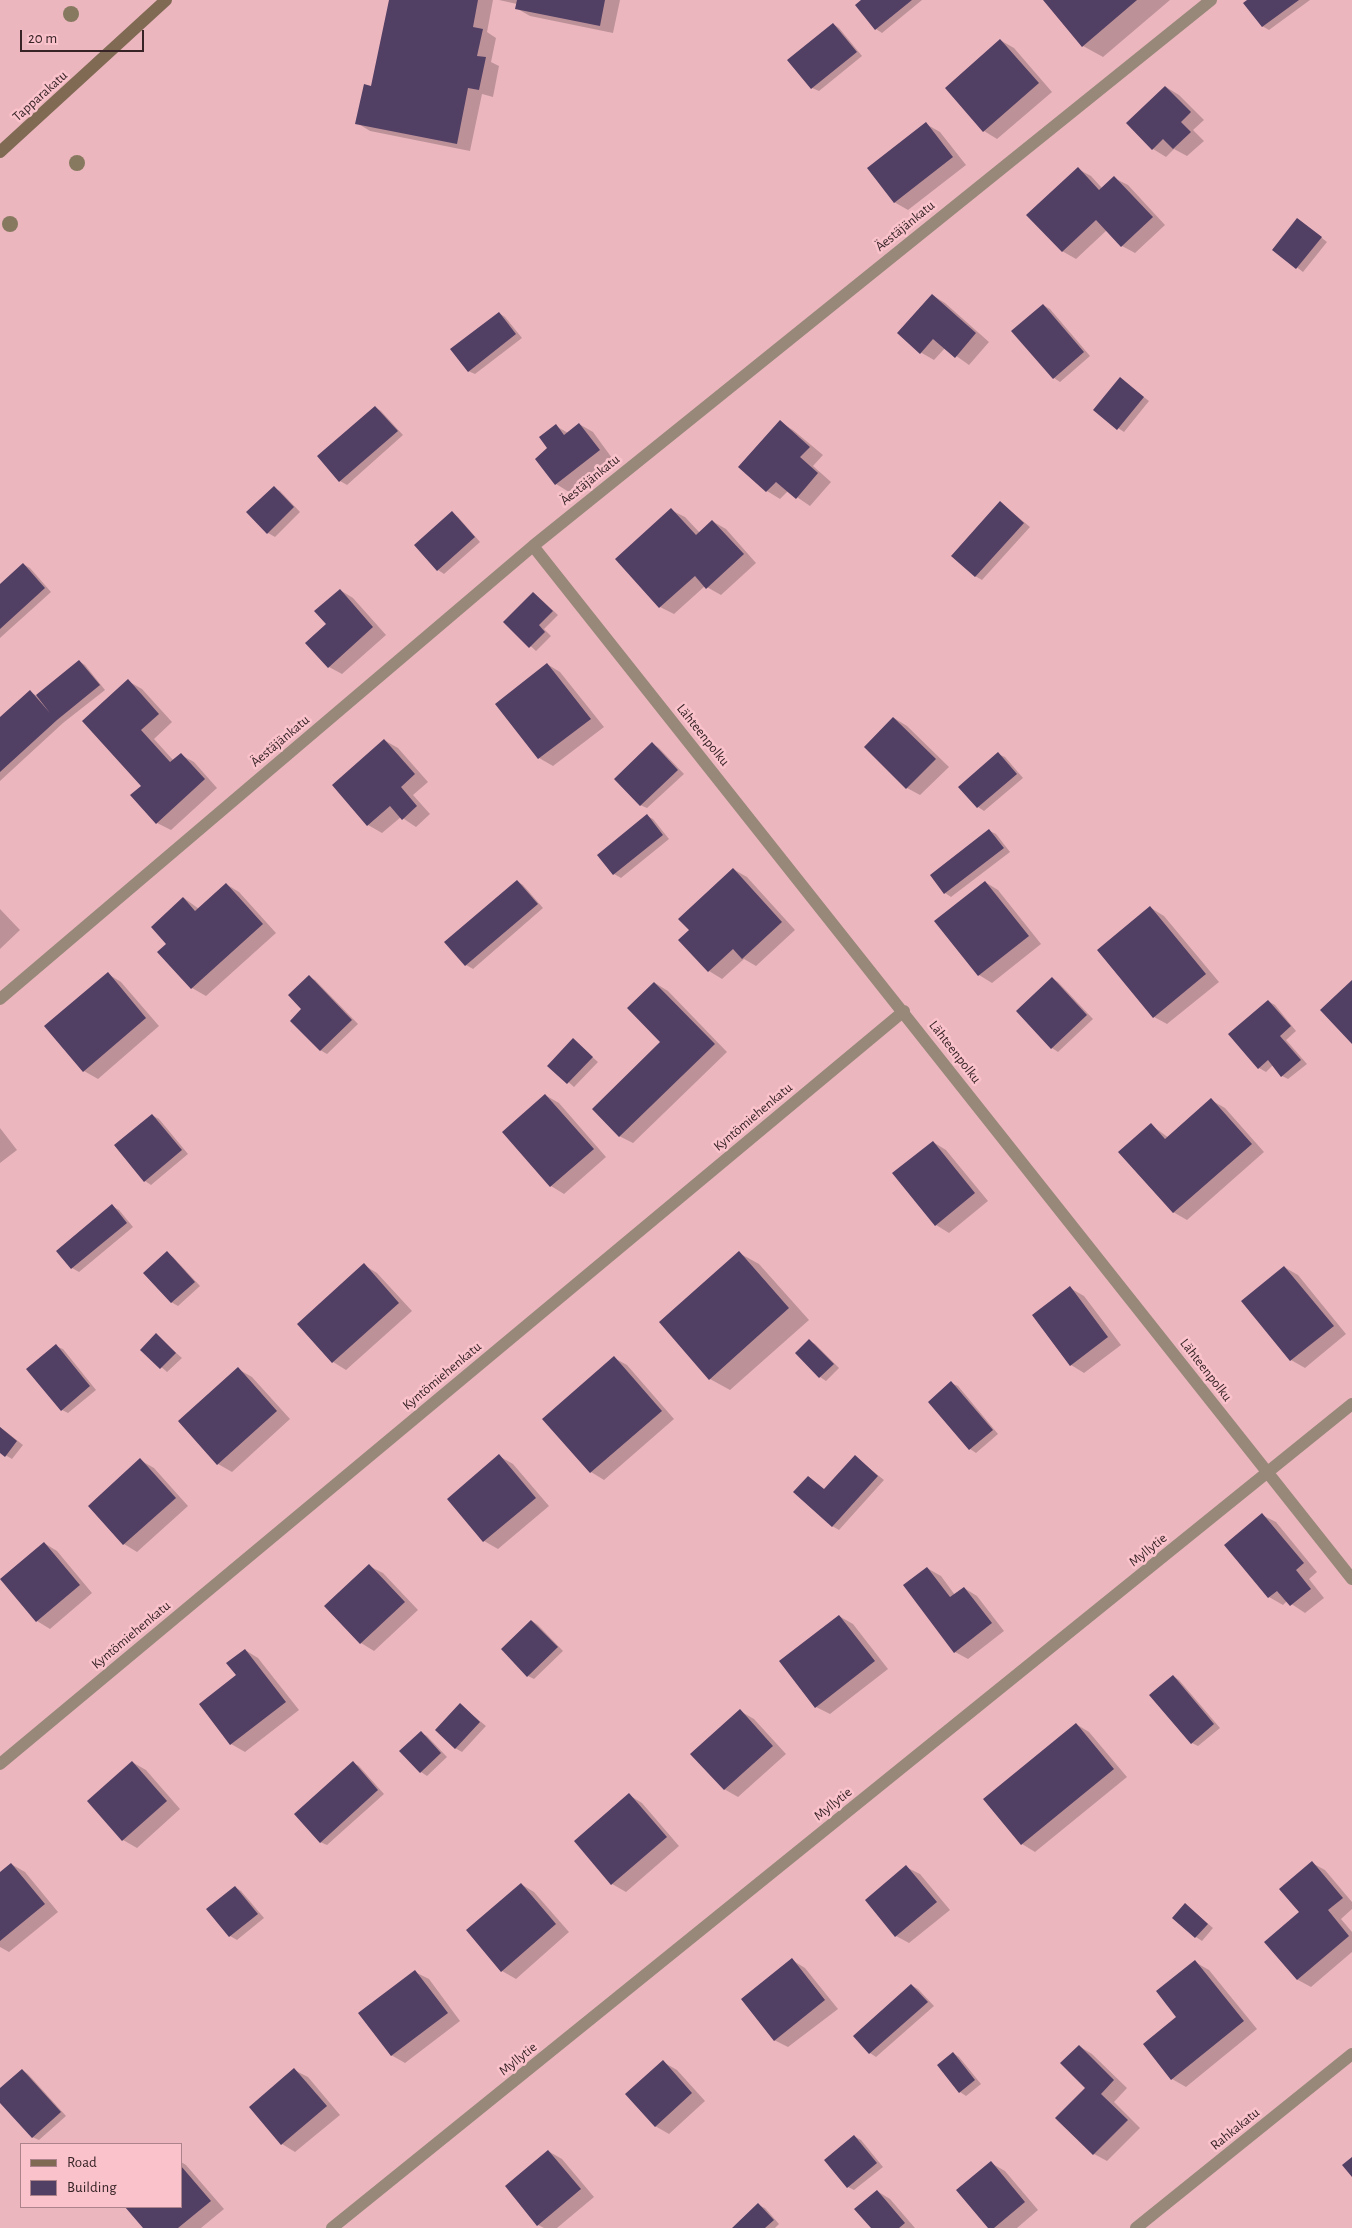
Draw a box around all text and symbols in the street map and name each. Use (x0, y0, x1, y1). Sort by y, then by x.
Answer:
scale bar (22, 20, 146, 52)
text: 20 m (28, 31, 57, 46)
street label: Tapparakatu (9, 67, 71, 125)
street label: Äestäjänkatu (872, 197, 938, 255)
street label: Äestäjänkatu (557, 451, 623, 509)
street label: Lähteenpolku (673, 701, 733, 769)
street label: Äestäjänkatu (247, 711, 313, 771)
street label: Lähteenpolku (925, 1017, 985, 1087)
street label: Kyntömiehenkatu (710, 1079, 796, 1155)
street label: Lähteenpolku (1176, 1335, 1236, 1405)
street label: Kyntömiehenkatu (399, 1338, 485, 1414)
street label: Myllytie (1126, 1530, 1170, 1570)
street label: Kyntömiehenkatu (88, 1597, 174, 1673)
street label: Myllytie (811, 1784, 855, 1824)
street label: Myllytie (496, 2039, 540, 2079)
street label: Rahkakatu (1207, 2104, 1263, 2154)
legend (20, 2143, 182, 2208)
text: Road (67, 2155, 97, 2170)
text: Building (67, 2180, 117, 2195)

